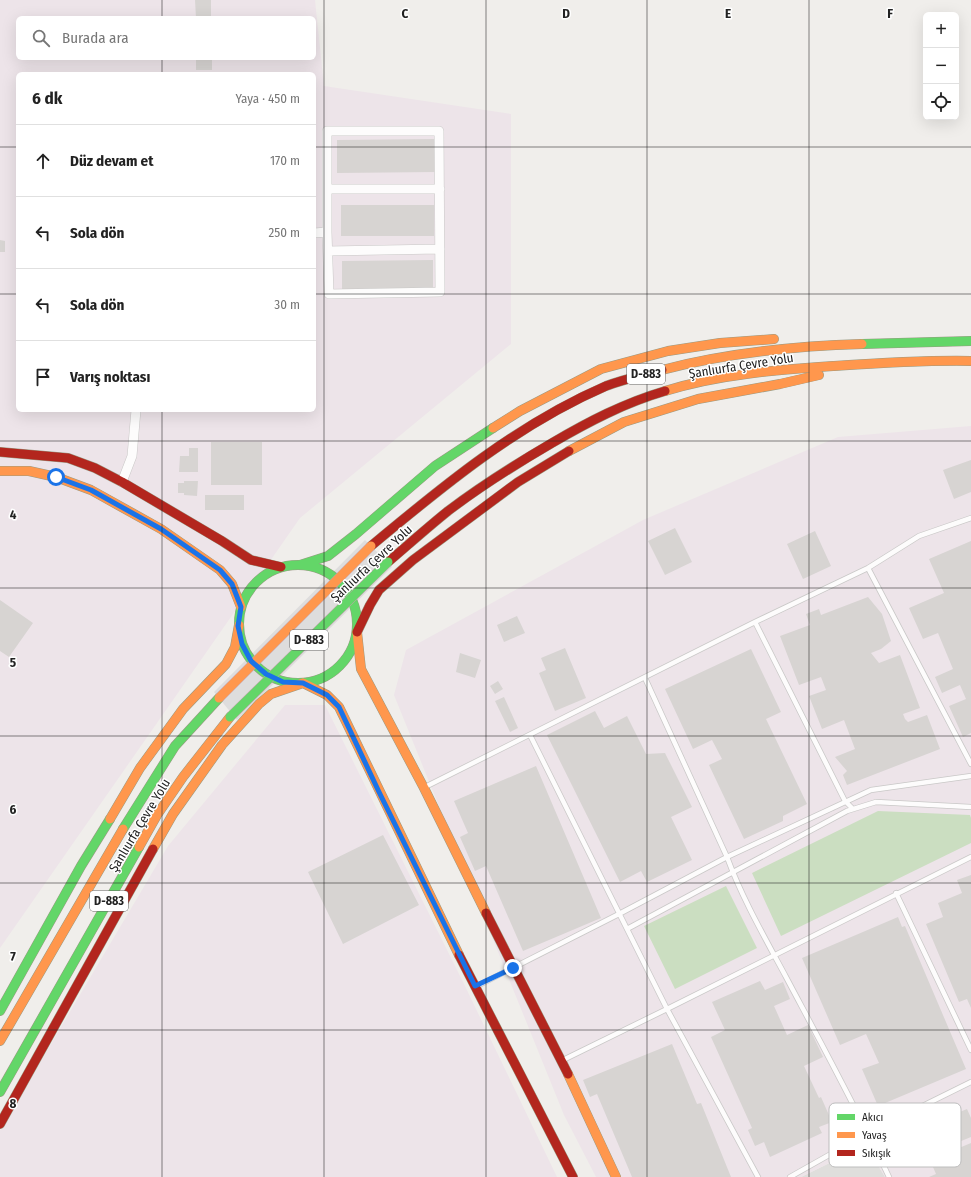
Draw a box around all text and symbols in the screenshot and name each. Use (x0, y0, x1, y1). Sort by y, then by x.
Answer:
text: C (402, 6, 409, 21)
text: D (562, 6, 570, 21)
text: E (725, 6, 731, 21)
text: F (887, 6, 893, 21)
map controls (923, 12, 959, 120)
button: + (923, 12, 959, 48)
search box (16, 16, 316, 60)
icon: search (30, 27, 52, 49)
text: Burada ara (62, 29, 129, 47)
button: − (923, 48, 959, 84)
button: locate (923, 84, 959, 120)
text: 6 dk (32, 88, 62, 109)
text: Yaya · 450 m (236, 91, 300, 106)
icon: ahead (32, 150, 54, 172)
text: Düz devam et (70, 152, 153, 170)
text: 170 m (270, 153, 300, 168)
icon: left (32, 222, 54, 244)
text: Sola dön (70, 224, 124, 242)
text: 250 m (268, 225, 300, 240)
icon: left (32, 294, 54, 316)
text: Sola dön (70, 296, 124, 314)
text: 30 m (274, 297, 300, 312)
street label: Şanlıurfa Çevre Yolu (688, 350, 794, 381)
road number: D-883 (627, 364, 665, 384)
icon: arrive (32, 366, 54, 388)
text: Varış noktası (70, 368, 150, 386)
route start (47, 468, 65, 486)
text: 4 (10, 507, 17, 522)
street label: Şanlıurfa Çevre Yolu (328, 522, 415, 605)
road number: D-883 (290, 630, 328, 650)
text: 5 (10, 655, 16, 670)
street label: Şanlıurfa Çevre Yolu (106, 776, 173, 874)
text: 6 (10, 802, 17, 817)
road number: D-883 (90, 891, 128, 911)
text: 7 (10, 949, 16, 964)
route end (504, 959, 522, 977)
text: 8 (10, 1096, 17, 1111)
legend (829, 1103, 961, 1167)
text: Akıcı (862, 1111, 883, 1124)
text: Yavaş (862, 1129, 887, 1142)
text: Sıkışık (862, 1147, 892, 1160)

